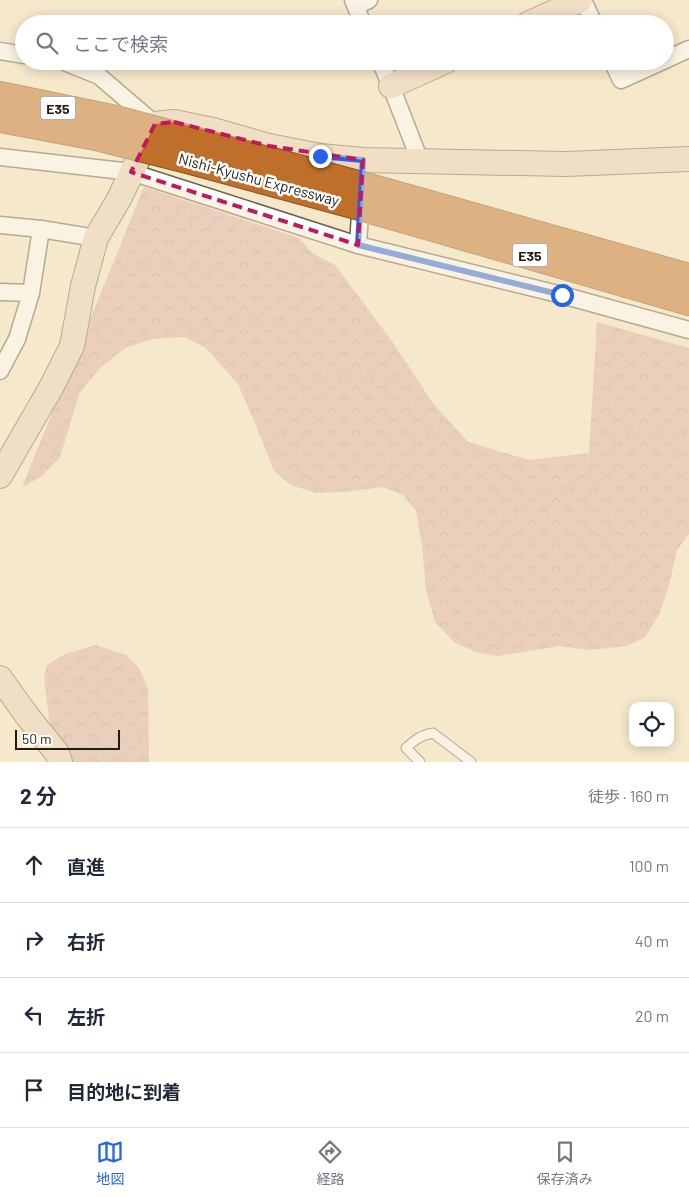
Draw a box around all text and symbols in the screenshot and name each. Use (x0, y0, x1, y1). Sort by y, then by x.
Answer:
search box (15, 15, 674, 70)
icon: search (33, 29, 61, 57)
text: ここで検索 (73, 32, 168, 55)
road number: E35 (40, 96, 76, 120)
route end (309, 145, 332, 168)
street label: Nishi-Kyushu Expressway (177, 149, 341, 209)
road number: E35 (512, 244, 548, 266)
route start (551, 284, 574, 307)
map controls (629, 702, 674, 747)
button: locate (629, 702, 674, 747)
scale bar (15, 727, 120, 750)
text: 50 m (22, 730, 51, 747)
text: 2 分 (20, 783, 57, 808)
text: 徒歩 · 160 m (588, 786, 669, 805)
icon: ahead (20, 851, 48, 879)
text: 直進 (67, 855, 105, 878)
text: 100 m (629, 856, 669, 875)
icon: right (20, 926, 48, 954)
text: 右折 (67, 930, 105, 953)
text: 40 m (635, 931, 669, 950)
icon: left (20, 1001, 48, 1029)
text: 左折 (67, 1005, 105, 1028)
text: 20 m (635, 1006, 669, 1025)
icon: arrive (20, 1076, 48, 1104)
text: 目的地に到着 (67, 1080, 181, 1103)
tab: 地図 (96, 1138, 124, 1188)
tab: 経路 (316, 1138, 344, 1188)
tab: 保存済み (537, 1138, 593, 1188)

